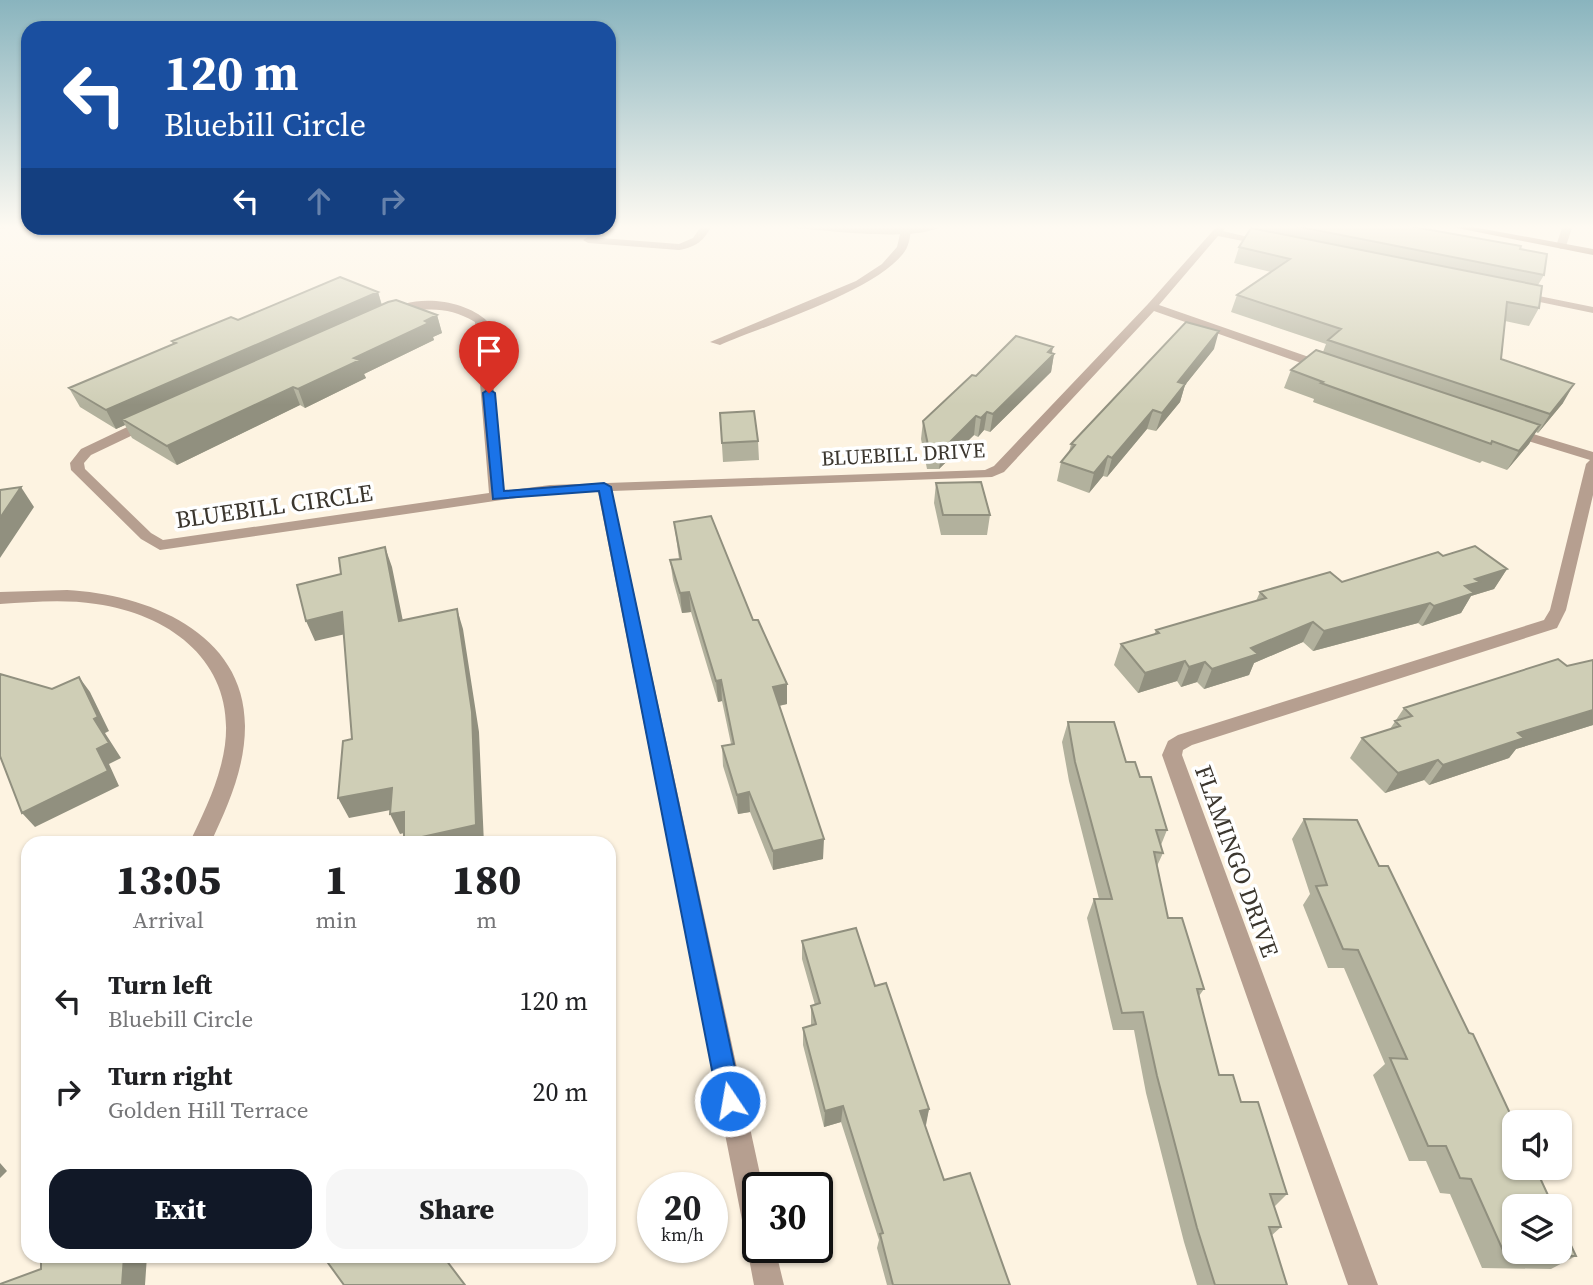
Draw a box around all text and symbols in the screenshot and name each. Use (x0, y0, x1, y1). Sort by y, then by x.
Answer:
text: 120 m (164, 39, 299, 106)
icon: left (49, 49, 140, 140)
text: Bluebill Circle (164, 103, 366, 147)
icon: left (227, 182, 265, 220)
icon: ahead (300, 182, 338, 220)
icon: right (373, 182, 411, 220)
pin (459, 321, 519, 393)
icon: arrive (470, 332, 508, 370)
street label: BLUEBILL DRIVE (820, 435, 986, 473)
street label: BLUEBILL CIRCLE (173, 476, 375, 536)
street label: FLAMINGO DRIVE (1187, 760, 1287, 962)
text: 13:05 (116, 850, 221, 908)
text: 1 (325, 850, 348, 908)
text: 180 (452, 850, 521, 908)
text: Arrival (133, 904, 204, 936)
text: min (316, 904, 357, 936)
text: m (476, 904, 497, 936)
text: Turn left (108, 967, 212, 1003)
icon: left (49, 982, 87, 1020)
text: 120 m (520, 983, 588, 1019)
text: Bluebill Circle (108, 1003, 253, 1035)
text: Turn right (108, 1058, 232, 1094)
position arrow (693, 1064, 767, 1138)
icon: right (49, 1073, 87, 1111)
text: 20 m (533, 1074, 588, 1110)
text: Golden Hill Terrace (108, 1094, 308, 1126)
map controls (1502, 1110, 1572, 1264)
button: sound (1502, 1110, 1572, 1180)
button: Exit (49, 1169, 312, 1249)
button: Share (326, 1169, 588, 1249)
speed limit sign: 30 (742, 1172, 833, 1263)
text: 20 (664, 1184, 701, 1232)
button: layers (1502, 1194, 1572, 1264)
text: km/h (661, 1222, 704, 1247)

